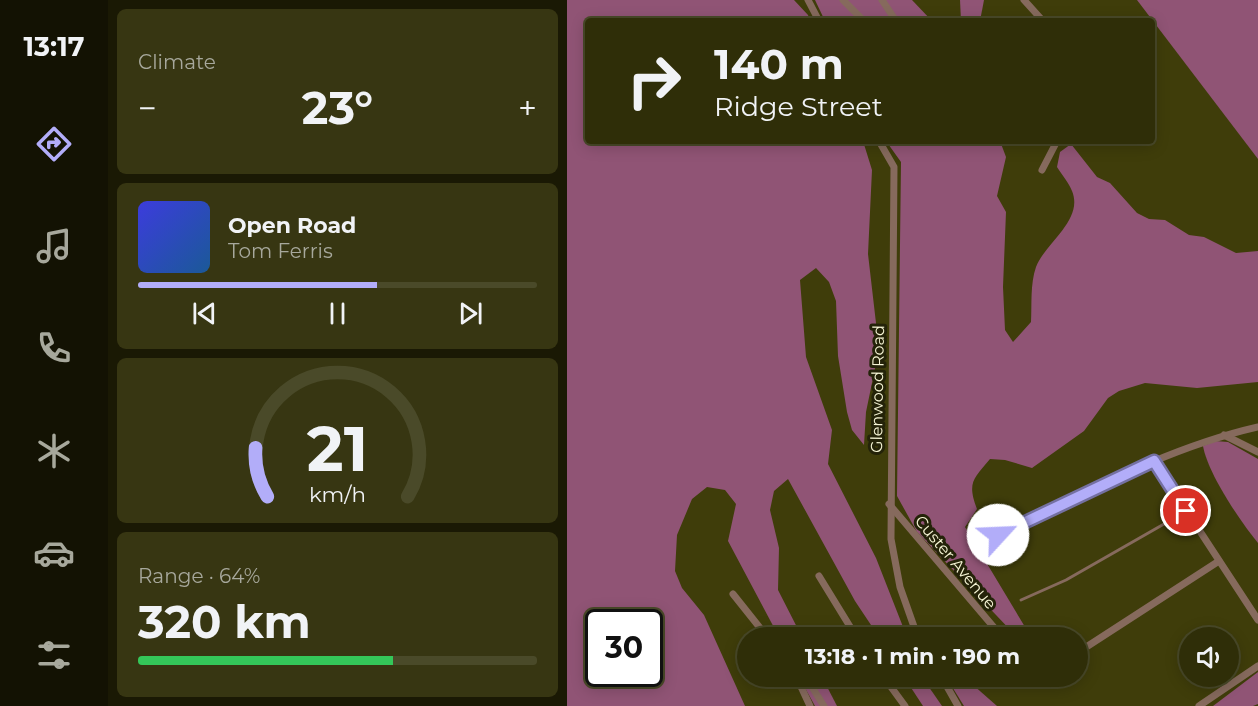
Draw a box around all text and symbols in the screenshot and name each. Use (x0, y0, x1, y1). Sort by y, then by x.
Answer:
text: 13:17 (24, 30, 84, 63)
text: 140 m (714, 38, 844, 90)
icon: right (615, 42, 693, 120)
text: Climate (138, 50, 216, 74)
text: 23° (302, 80, 373, 135)
text: − (138, 88, 157, 128)
text: + (518, 88, 537, 128)
text: Ridge Street (714, 90, 883, 123)
icon: directions (33, 123, 75, 165)
text: Open Road (228, 212, 356, 239)
icon: music (33, 225, 75, 267)
text: Tom Ferris (228, 239, 333, 263)
icon: previous (188, 297, 221, 330)
icon: pause (321, 297, 354, 330)
icon: next (454, 297, 487, 330)
street label: Glenwood Road (867, 325, 888, 453)
icon: phone (33, 327, 75, 369)
text: 21 (307, 411, 368, 487)
icon: climate (33, 430, 75, 472)
text: km/h (309, 482, 366, 508)
pin (1160, 485, 1211, 536)
icon: arrive (1169, 494, 1202, 527)
position arrow (966, 503, 1030, 567)
street label: Custer Avenue (911, 512, 1000, 613)
icon: car (33, 532, 75, 574)
text: Range · 64% (138, 564, 260, 588)
text: 320 km (138, 594, 311, 649)
speed limit sign: 30 (585, 609, 663, 687)
map controls (1179, 627, 1239, 687)
button: sound (1179, 627, 1239, 687)
icon: filters (33, 634, 75, 676)
text: 13:18 · 1 min · 190 m (805, 643, 1020, 670)

